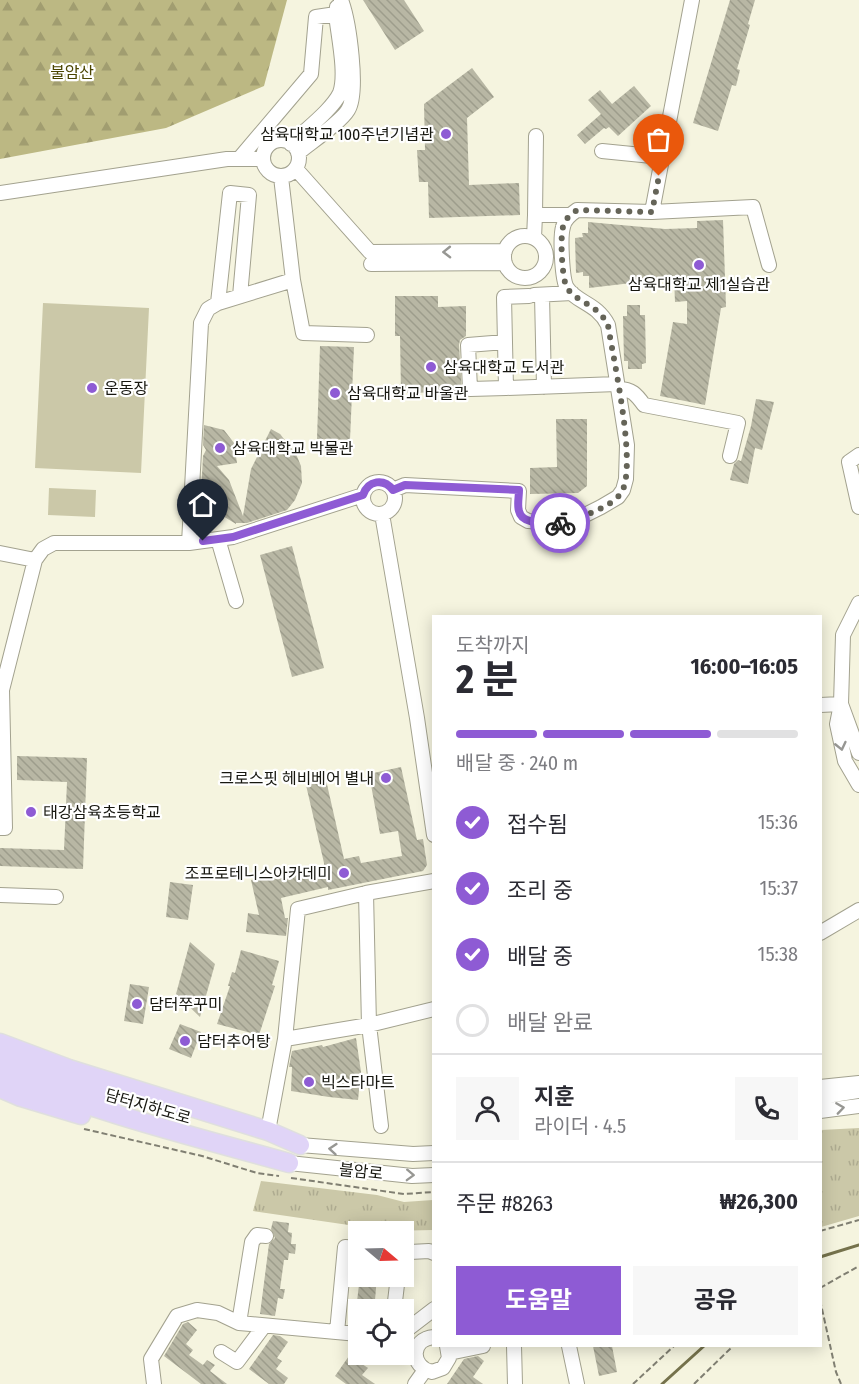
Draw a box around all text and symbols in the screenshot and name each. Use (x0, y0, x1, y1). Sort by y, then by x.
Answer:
park label: 불암산 (50, 63, 94, 82)
pin (633, 114, 684, 176)
icon: bag (642, 123, 675, 156)
place label: 삼육대학교 100주년기념관 (260, 125, 434, 144)
marker: 삼육대학교 100주년기념관 (439, 127, 453, 141)
one-way arrow (442, 246, 451, 258)
marker: 삼육대학교 제1실습관 (692, 258, 706, 272)
place label: 삼육대학교 제1실습관 (628, 275, 771, 294)
place label: 삼육대학교 도서관 (443, 358, 565, 377)
marker: 삼육대학교 도서관 (424, 360, 438, 374)
place label: 운동장 (104, 379, 148, 398)
marker: 운동장 (85, 381, 99, 395)
place label: 삼육대학교 바울관 (347, 384, 469, 403)
marker: 삼육대학교 바울관 (328, 386, 342, 400)
place label: 삼육대학교 박물관 (232, 439, 354, 458)
marker: 삼육대학교 박물관 (213, 441, 227, 455)
pin (177, 479, 228, 541)
icon: home (186, 488, 219, 521)
courier (530, 493, 590, 553)
icon: bike (544, 507, 577, 540)
text: 도착까지 (456, 633, 530, 657)
text: 16:00–16:05 (691, 653, 798, 680)
text: 2 분 (456, 657, 518, 703)
one-way arrow (834, 741, 847, 751)
text: 배달 중 · 240 m (456, 751, 578, 775)
place label: 크로스핏 헤비베어 별내 (219, 769, 374, 788)
marker: 크로스핏 헤비베어 별내 (379, 771, 393, 785)
place label: 태강삼육초등학교 (43, 803, 161, 822)
marker: 태강삼육초등학교 (24, 805, 38, 819)
icon: check (456, 806, 489, 839)
text: 15:36 (758, 810, 798, 834)
text: 접수됨 (507, 811, 568, 838)
place label: 조프로테니스아카데미 (185, 864, 332, 883)
marker: 조프로테니스아카데미 (337, 866, 351, 880)
icon: check (456, 872, 489, 905)
text: 15:37 (760, 876, 798, 900)
text: 조리 중 (507, 877, 573, 904)
icon: check (456, 938, 489, 971)
text: 15:38 (758, 942, 798, 966)
text: 배달 중 (507, 943, 573, 970)
place label: 담터쭈꾸미 (149, 995, 223, 1014)
marker: 담터쭈꾸미 (130, 997, 144, 1011)
text: 배달 완료 (507, 1009, 593, 1036)
place label: 담터추어탕 (197, 1032, 271, 1051)
marker: 담터추어탕 (178, 1034, 192, 1048)
place label: 빅스타마트 (321, 1073, 395, 1092)
marker: 빅스타마트 (302, 1075, 316, 1089)
button: person (456, 1077, 519, 1140)
button: phone (735, 1077, 798, 1140)
text: 지훈 (534, 1083, 574, 1110)
street label: 담터지하도로 (103, 1085, 193, 1128)
one-way arrow (835, 1102, 844, 1115)
text: 라이더 · 4.5 (534, 1114, 626, 1138)
one-way arrow (329, 1143, 338, 1156)
street label: 불암로 (338, 1160, 384, 1183)
one-way arrow (406, 1169, 415, 1182)
text: ₩26,300 (720, 1188, 798, 1215)
text: 주문 #8263 (456, 1190, 553, 1217)
north arrow (348, 1221, 414, 1287)
map controls (348, 1221, 414, 1365)
button: 도움말 (456, 1266, 621, 1335)
button: 공유 (633, 1266, 798, 1335)
button: locate (348, 1299, 414, 1365)

